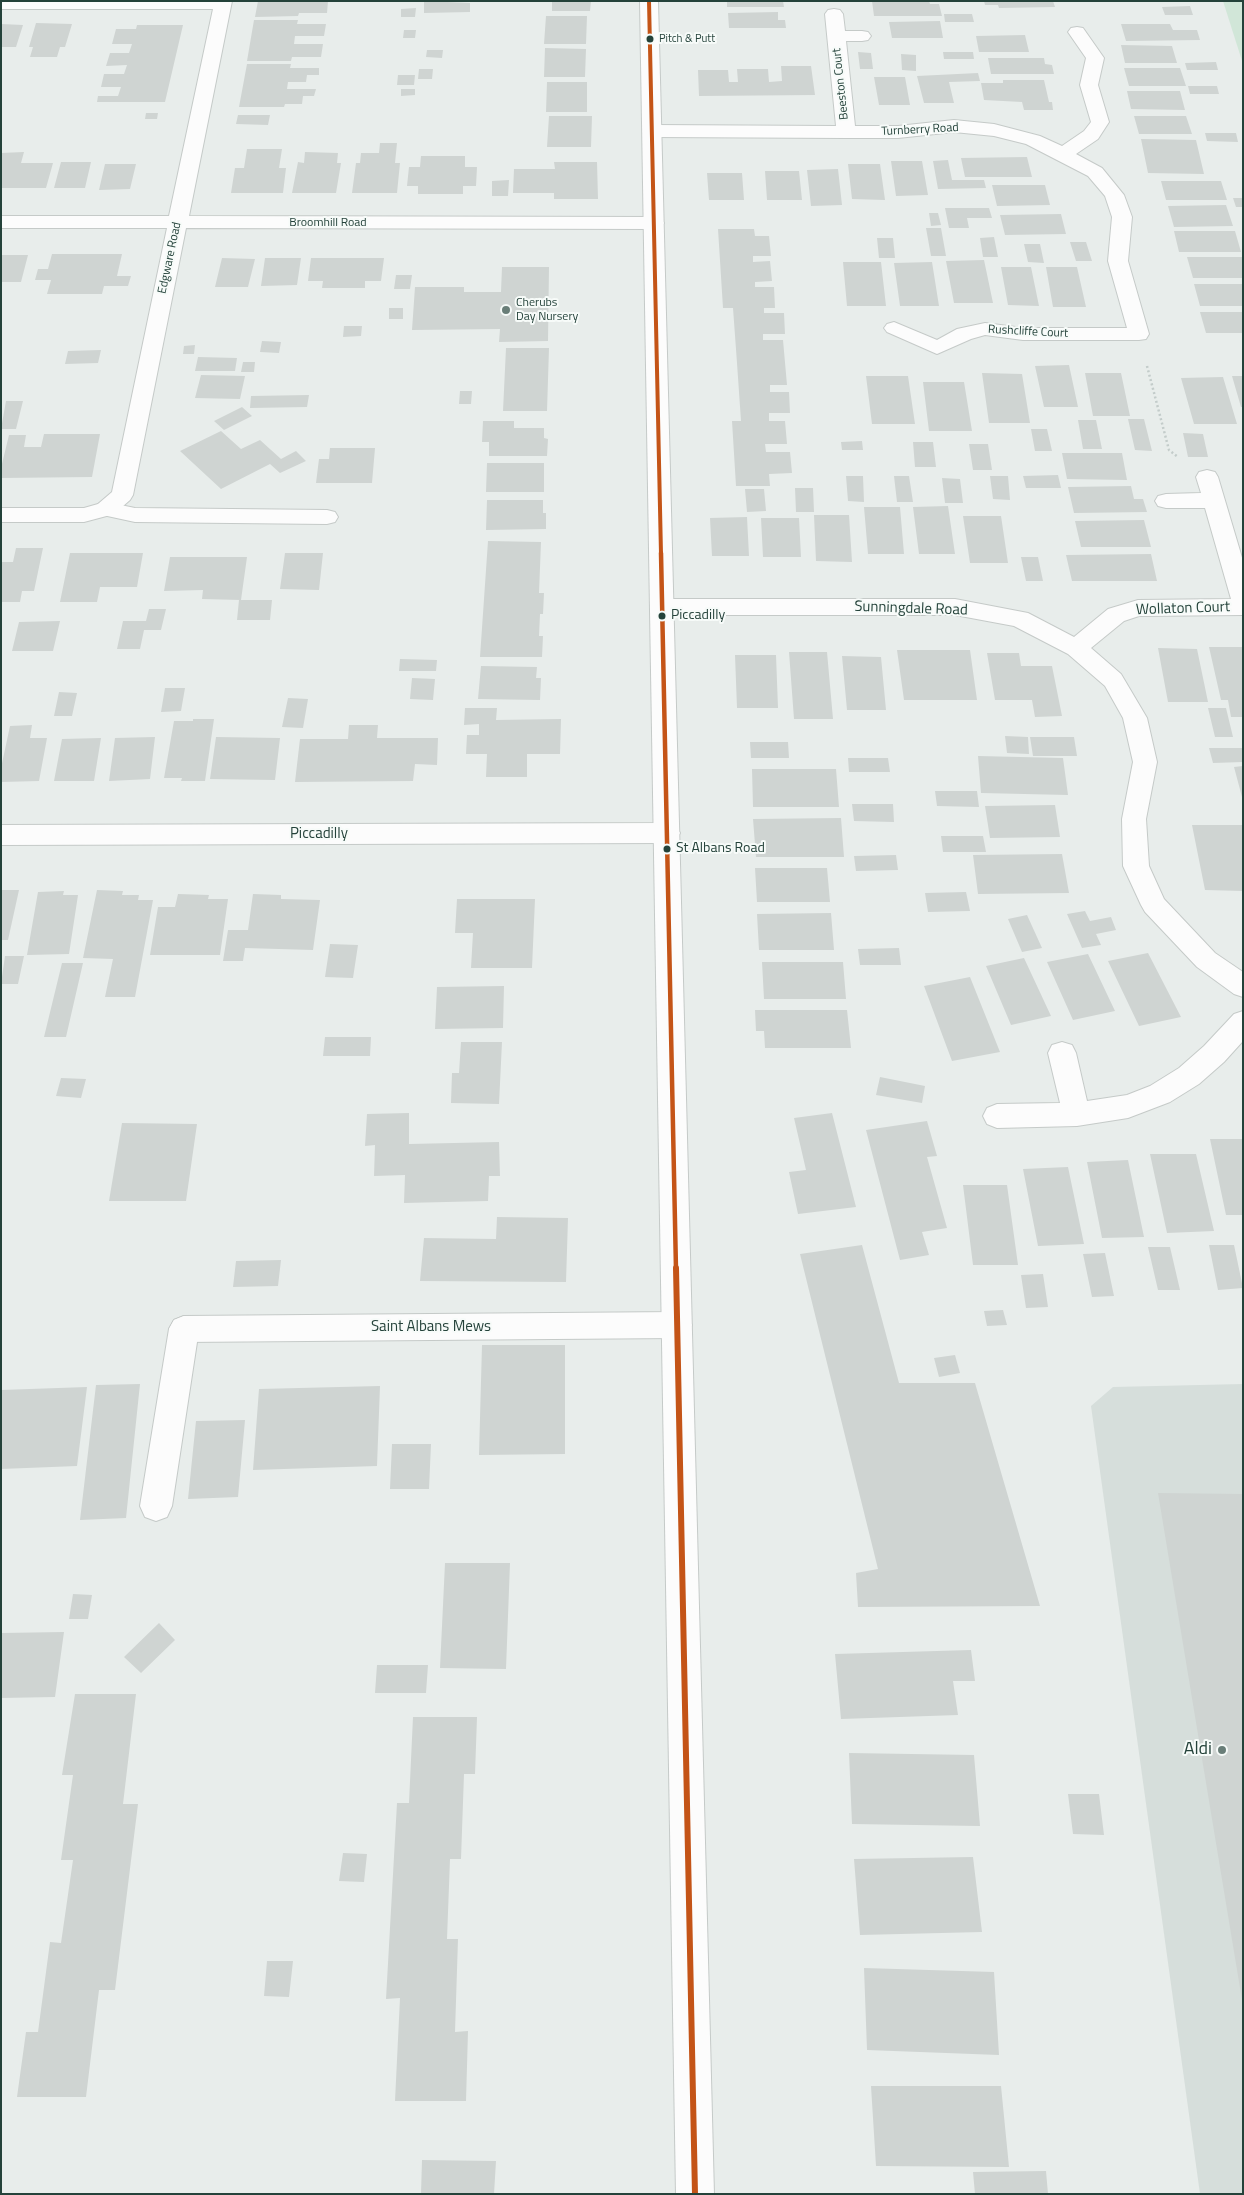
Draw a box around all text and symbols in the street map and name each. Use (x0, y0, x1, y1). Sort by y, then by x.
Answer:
place label: Pitch & Putt (659, 32, 715, 46)
marker: Pitch & Putt (645, 34, 655, 44)
street label: Beeston Court (830, 47, 852, 121)
street label: Turnberry Road (881, 121, 959, 139)
street label: Broomhill Road (289, 216, 367, 230)
street label: Edgware Road (155, 221, 185, 295)
place label: Cherubs Day Nursery (516, 296, 578, 324)
marker: Cherubs Day Nursery (500, 304, 512, 316)
street label: Rushcliffe Court (987, 323, 1069, 341)
street label: Sunningdale Road (854, 598, 968, 620)
street label: Wollaton Court (1136, 598, 1230, 620)
place label: Piccadilly (671, 608, 725, 624)
marker: Piccadilly (657, 611, 667, 621)
street label: Piccadilly (290, 825, 348, 843)
place label: St Albans Road (676, 841, 765, 857)
marker: St Albans Road (662, 844, 672, 854)
street label: Saint Albans Mews (371, 1318, 491, 1336)
place label: Aldi (1184, 1739, 1212, 1761)
marker: Aldi (1216, 1744, 1228, 1756)

